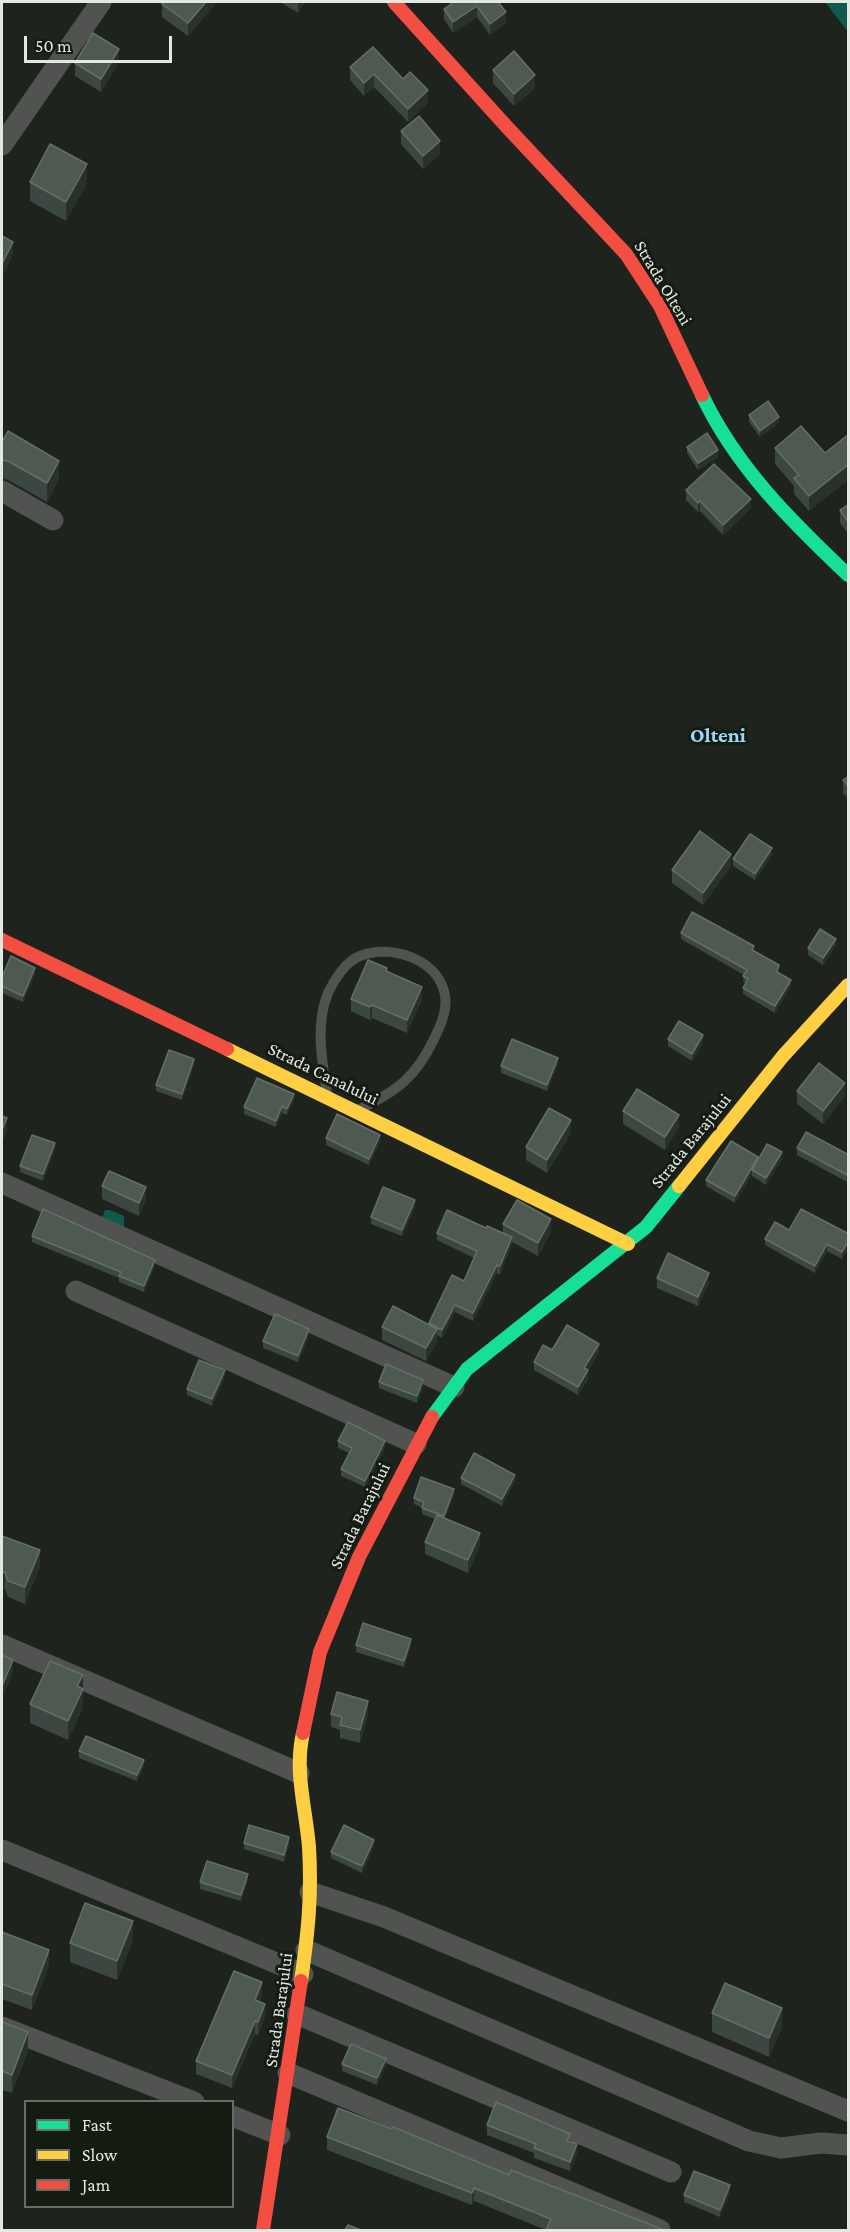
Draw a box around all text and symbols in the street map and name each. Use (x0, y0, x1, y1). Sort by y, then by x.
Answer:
scale bar (27, 24, 176, 62)
text: 50 m (35, 36, 72, 56)
street label: Strada Olteni (629, 237, 697, 329)
district label: Olteni (690, 723, 746, 749)
street label: Strada Canalului (264, 1038, 382, 1110)
street label: Strada Barajului (646, 1089, 736, 1193)
street label: Strada Barajului (325, 1459, 395, 1573)
street label: Strada Barajului (260, 1951, 298, 2069)
legend (24, 2100, 234, 2208)
text: Fast (82, 2115, 112, 2135)
text: Slow (82, 2145, 117, 2165)
text: Jam (82, 2175, 110, 2195)

